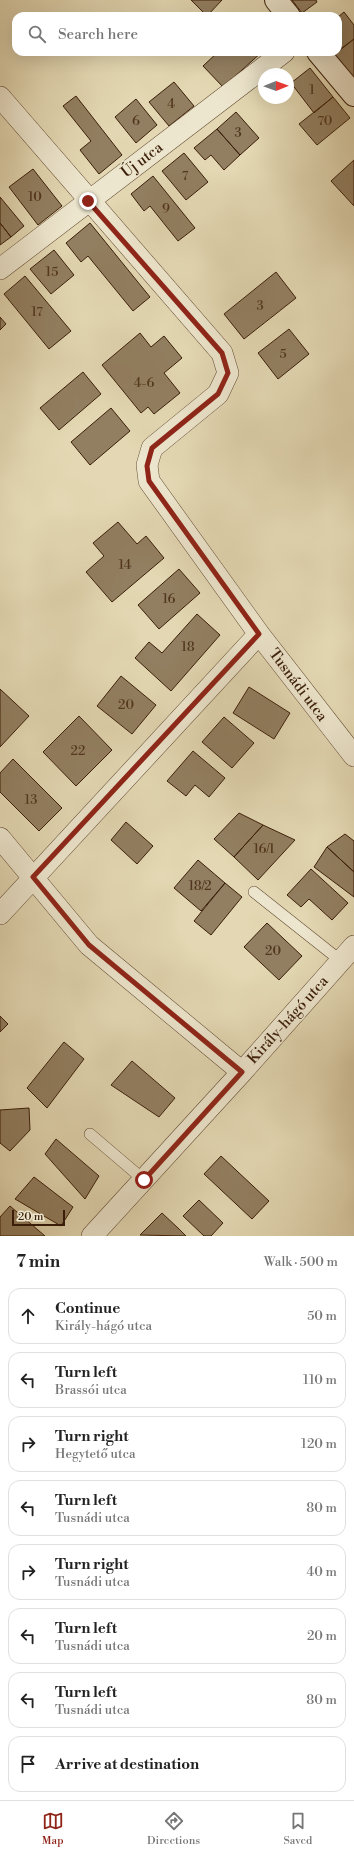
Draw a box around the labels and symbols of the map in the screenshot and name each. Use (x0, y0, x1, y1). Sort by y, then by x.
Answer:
north arrow (258, 68, 294, 104)
house number: 1 (309, 82, 315, 98)
house number: 4 (167, 96, 175, 112)
house number: 6 (132, 113, 140, 129)
house number: 70 (318, 113, 333, 129)
house number: 3 (234, 125, 242, 141)
street label: Új utca (117, 137, 167, 182)
house number: 7 (182, 168, 189, 184)
house number: 10 (28, 189, 42, 205)
route end (79, 192, 97, 210)
house number: 9 (162, 201, 170, 217)
house number: 15 (46, 264, 58, 280)
house number: 3 (256, 298, 264, 314)
house number: 17 (31, 304, 43, 320)
house number: 5 (279, 346, 287, 362)
house number: 4-6 (134, 375, 154, 391)
house number: 14 (119, 557, 132, 573)
house number: 16 (162, 591, 176, 607)
house number: 18 (181, 639, 195, 655)
street label: Tusnádi utca (264, 645, 332, 726)
house number: 20 (118, 697, 134, 713)
house number: 22 (71, 743, 85, 759)
house number: 13 (25, 792, 37, 808)
house number: 16/1 (253, 841, 275, 857)
house number: 18/2 (188, 878, 212, 894)
house number: 20 (265, 943, 281, 959)
street label: Király-hágó utca (243, 972, 333, 1068)
route start (135, 1171, 153, 1189)
scale bar (12, 1208, 65, 1227)

